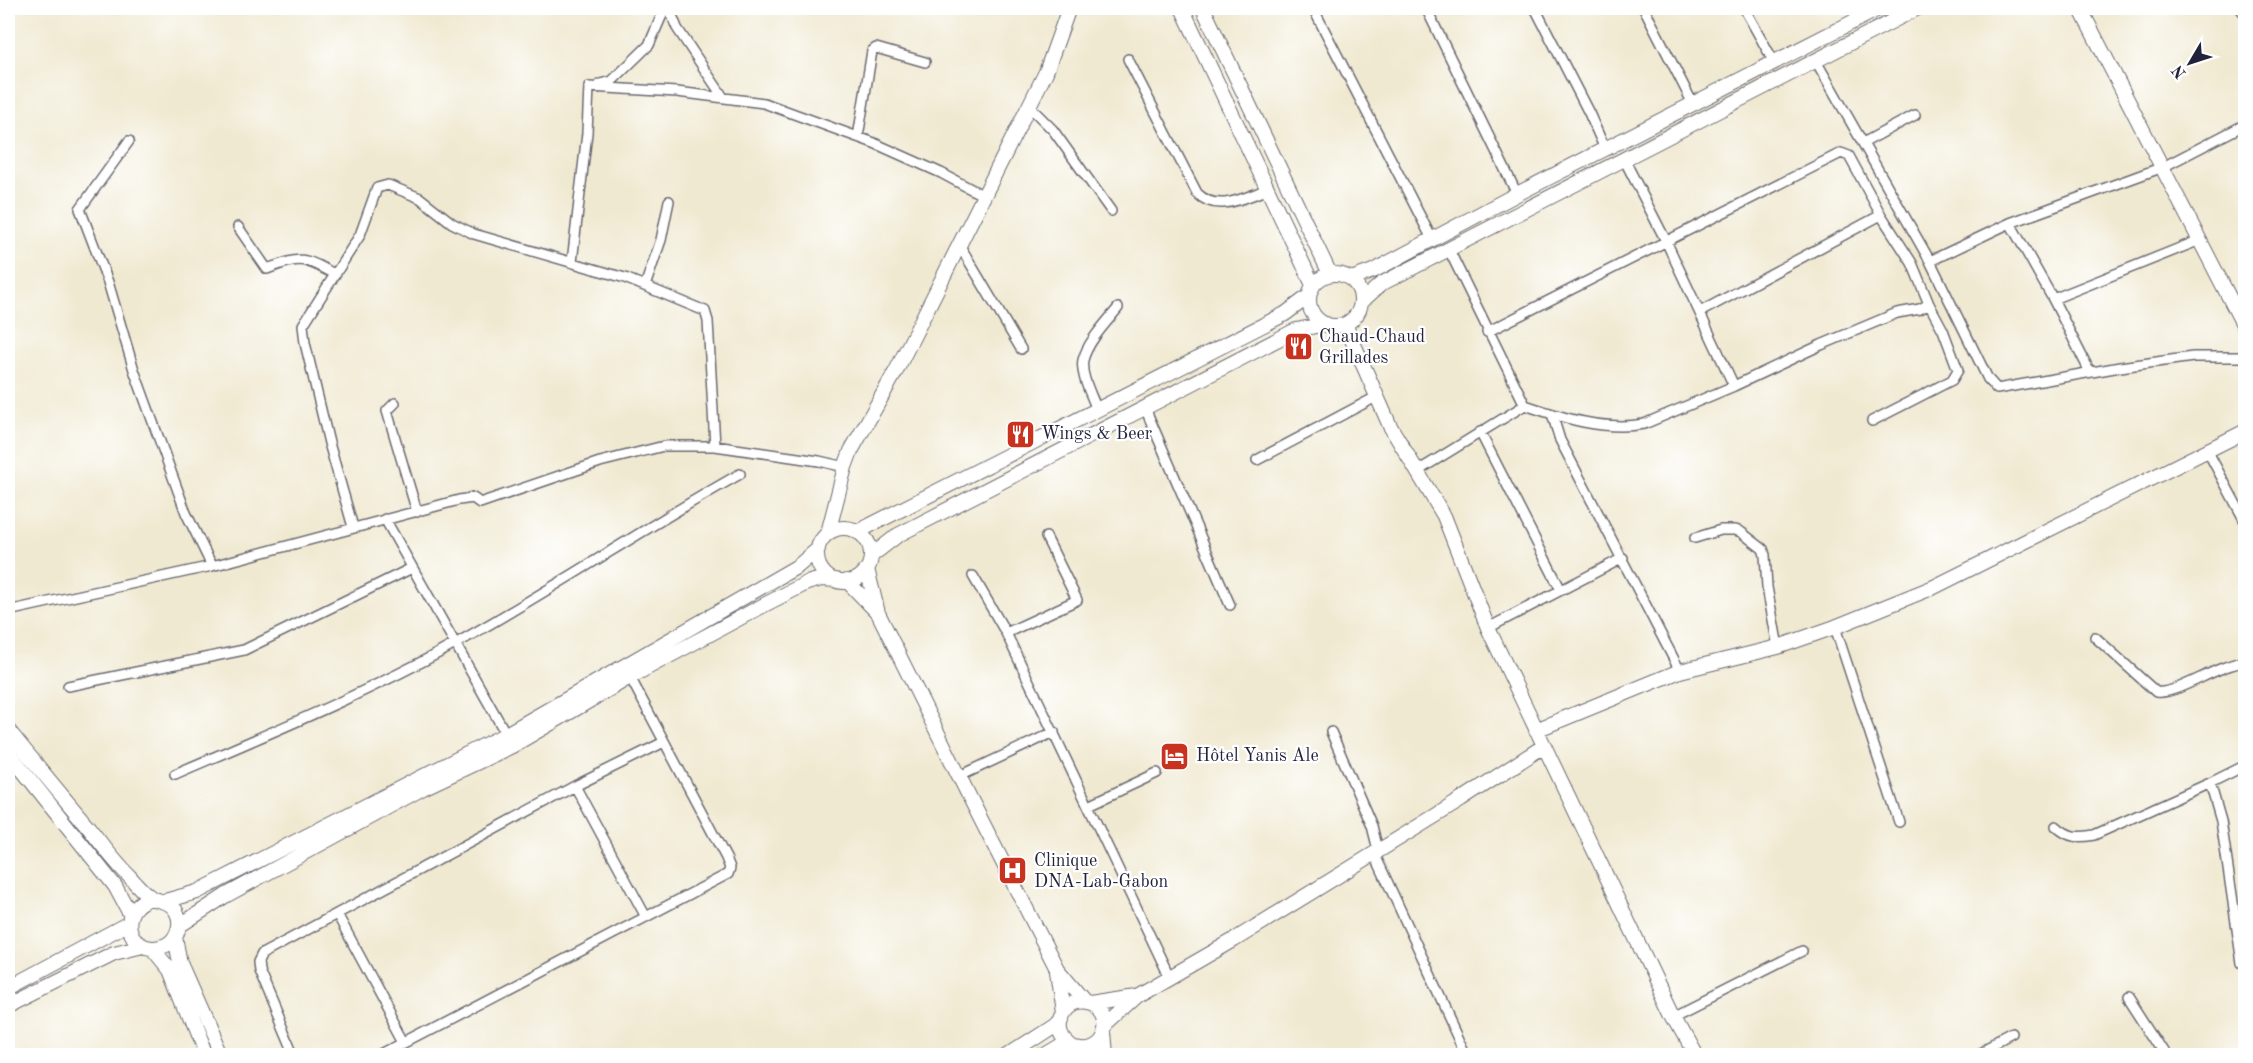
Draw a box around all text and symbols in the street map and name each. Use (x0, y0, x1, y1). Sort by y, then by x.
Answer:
north arrow (2160, 33, 2220, 93)
text: N (2169, 61, 2190, 81)
place label: Chaud-Chaud Grillades (1319, 328, 1425, 367)
restaurant icon: Chaud-Chaud Grillades (1282, 331, 1314, 363)
restaurant icon: Wings & Beer (1004, 418, 1036, 450)
place label: Wings & Beer (1041, 425, 1153, 443)
hotel icon: Hôtel Yanis Ale (1159, 740, 1191, 772)
place label: Hôtel Yanis Ale (1196, 747, 1319, 765)
place label: Clinique DNA-Lab-Gabon (1034, 852, 1169, 891)
hospital icon: Clinique DNA-Lab-Gabon (997, 855, 1029, 887)

